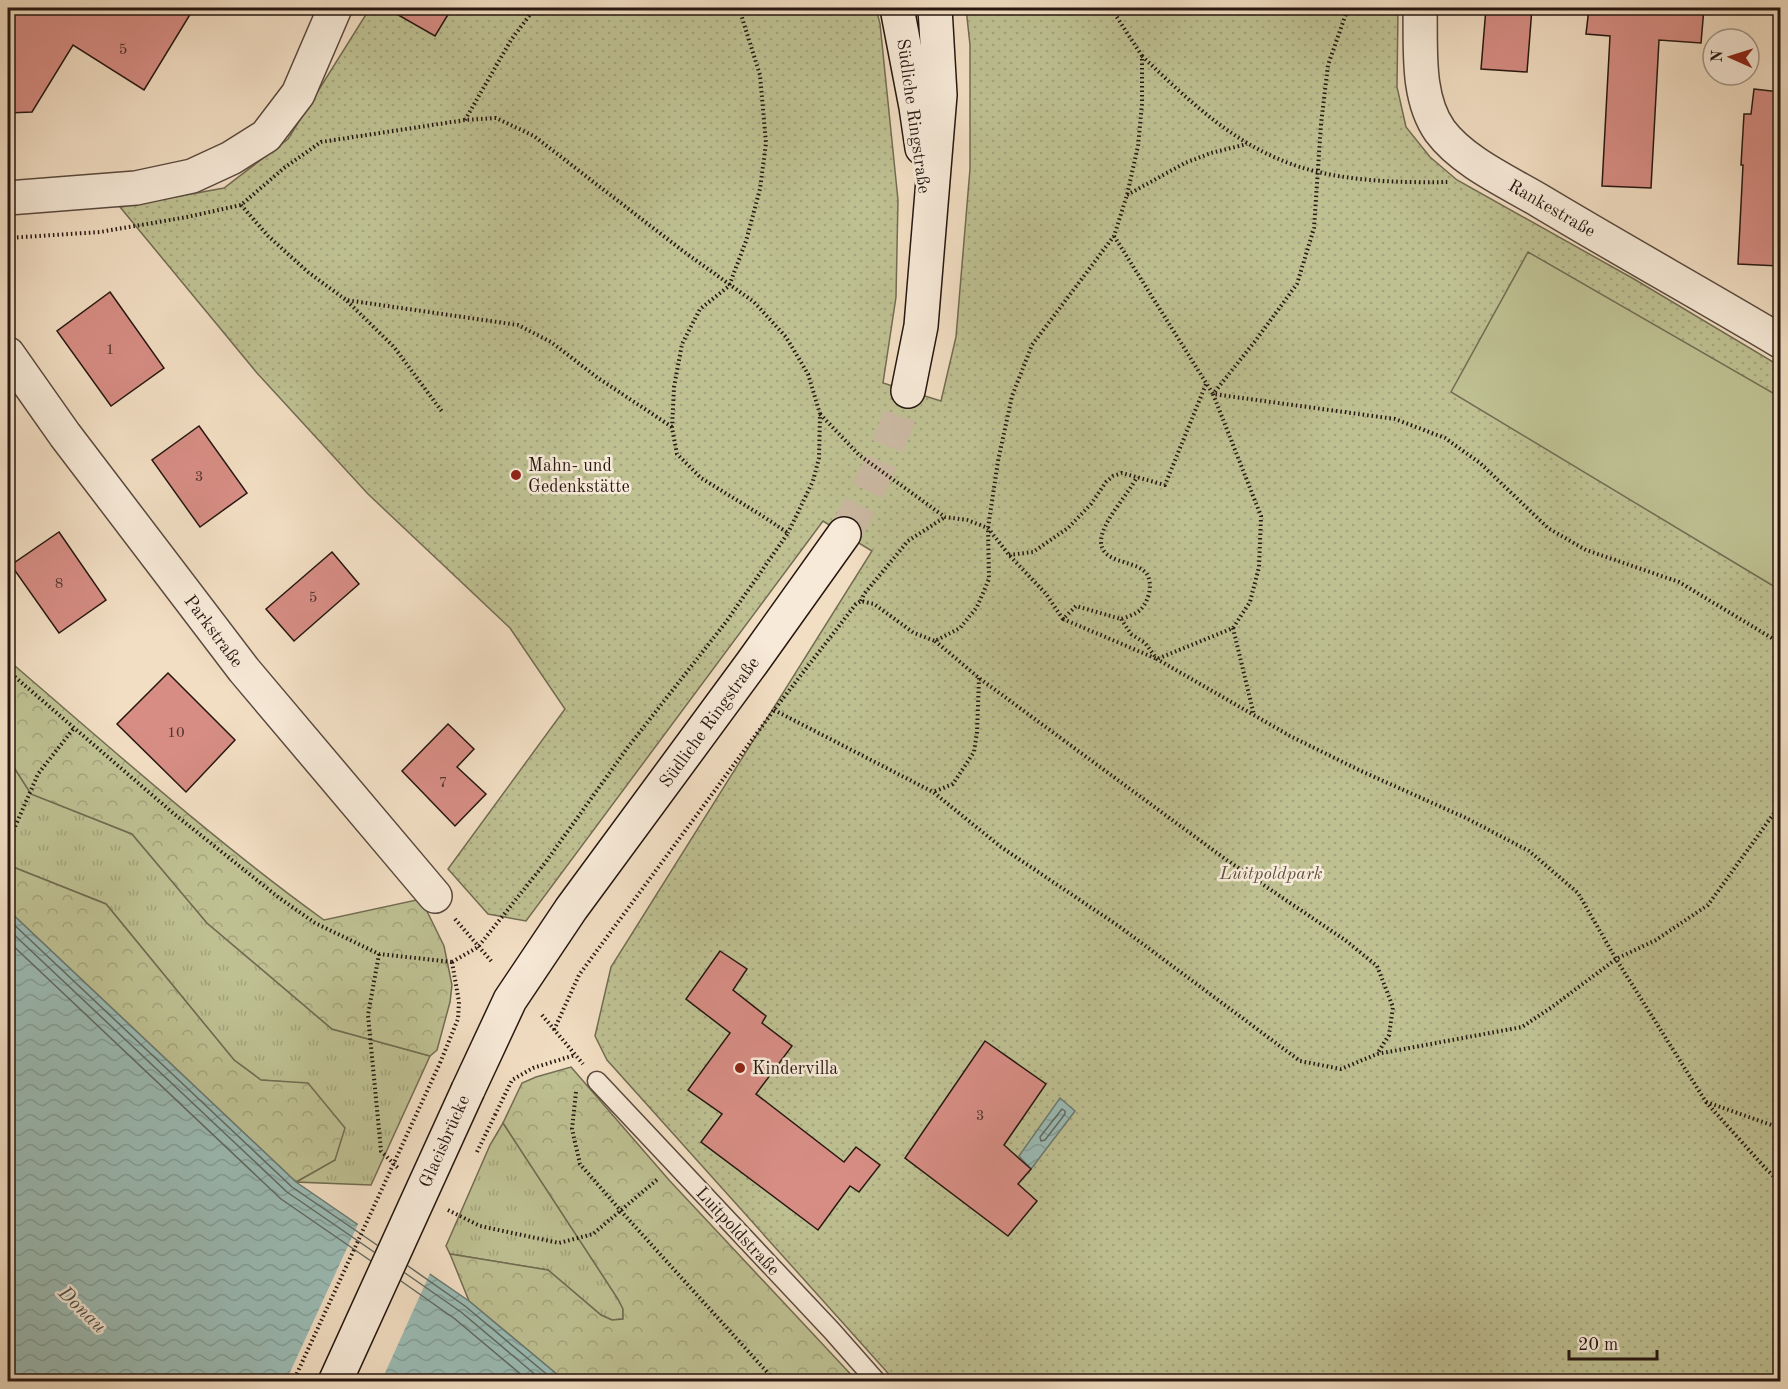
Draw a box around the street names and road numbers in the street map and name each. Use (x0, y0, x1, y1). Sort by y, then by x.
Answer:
street label: Südliche Ringstraße (893, 38, 933, 195)
street label: Rankestraße (1505, 177, 1598, 241)
street label: Parkstraße (180, 592, 246, 671)
street label: Südliche Ringstraße (657, 654, 763, 791)
street label: Glacisbrücke (417, 1093, 473, 1190)
street label: Luitpoldstraße (692, 1184, 783, 1279)

